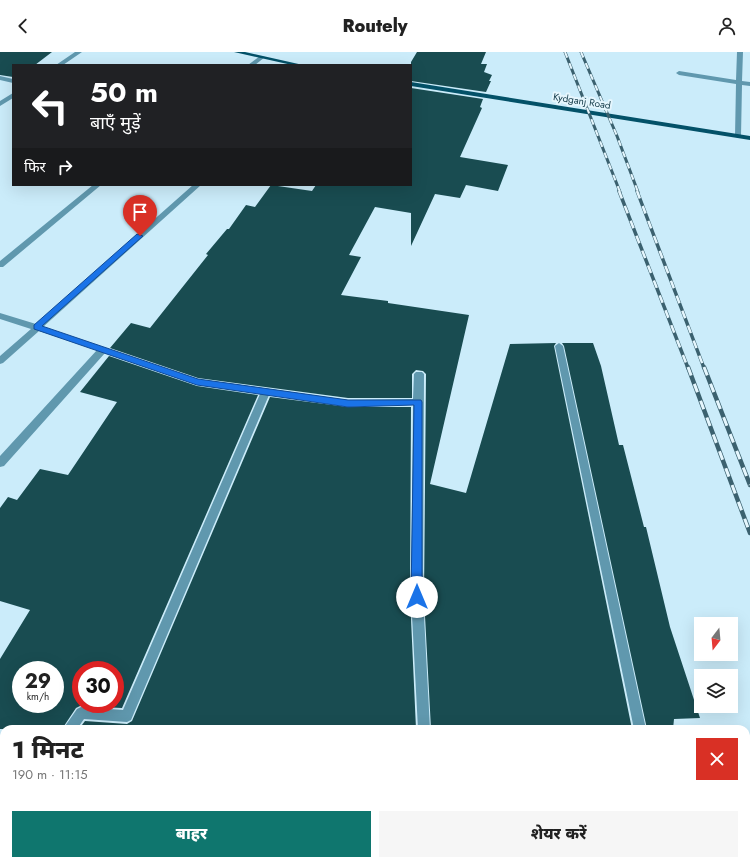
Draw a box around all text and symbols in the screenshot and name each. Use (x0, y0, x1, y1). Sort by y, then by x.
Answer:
text: Routely (342, 13, 408, 39)
icon: back (12, 15, 34, 37)
icon: person (716, 15, 738, 37)
text: 50 m (90, 72, 158, 113)
icon: left (24, 80, 76, 132)
street label: Kydganj Road (552, 89, 612, 113)
text: बाएँ मुड़ें (90, 110, 141, 136)
text: फिर (24, 156, 46, 178)
icon: right (54, 156, 76, 178)
pin (123, 195, 157, 236)
icon: arrive (129, 201, 151, 223)
position arrow (396, 576, 438, 618)
north arrow (694, 617, 738, 661)
map controls (694, 617, 738, 713)
speed limit sign: 30 (72, 661, 124, 713)
text: 29 (25, 667, 51, 696)
button: layers (694, 669, 738, 713)
text: km/h (27, 689, 49, 704)
text: 1 मिनट (12, 732, 84, 767)
button: close (696, 738, 738, 780)
text: 190 m · 11:15 (12, 765, 88, 784)
button: बाहर (12, 811, 371, 857)
button: शेयर करें (379, 811, 738, 857)

